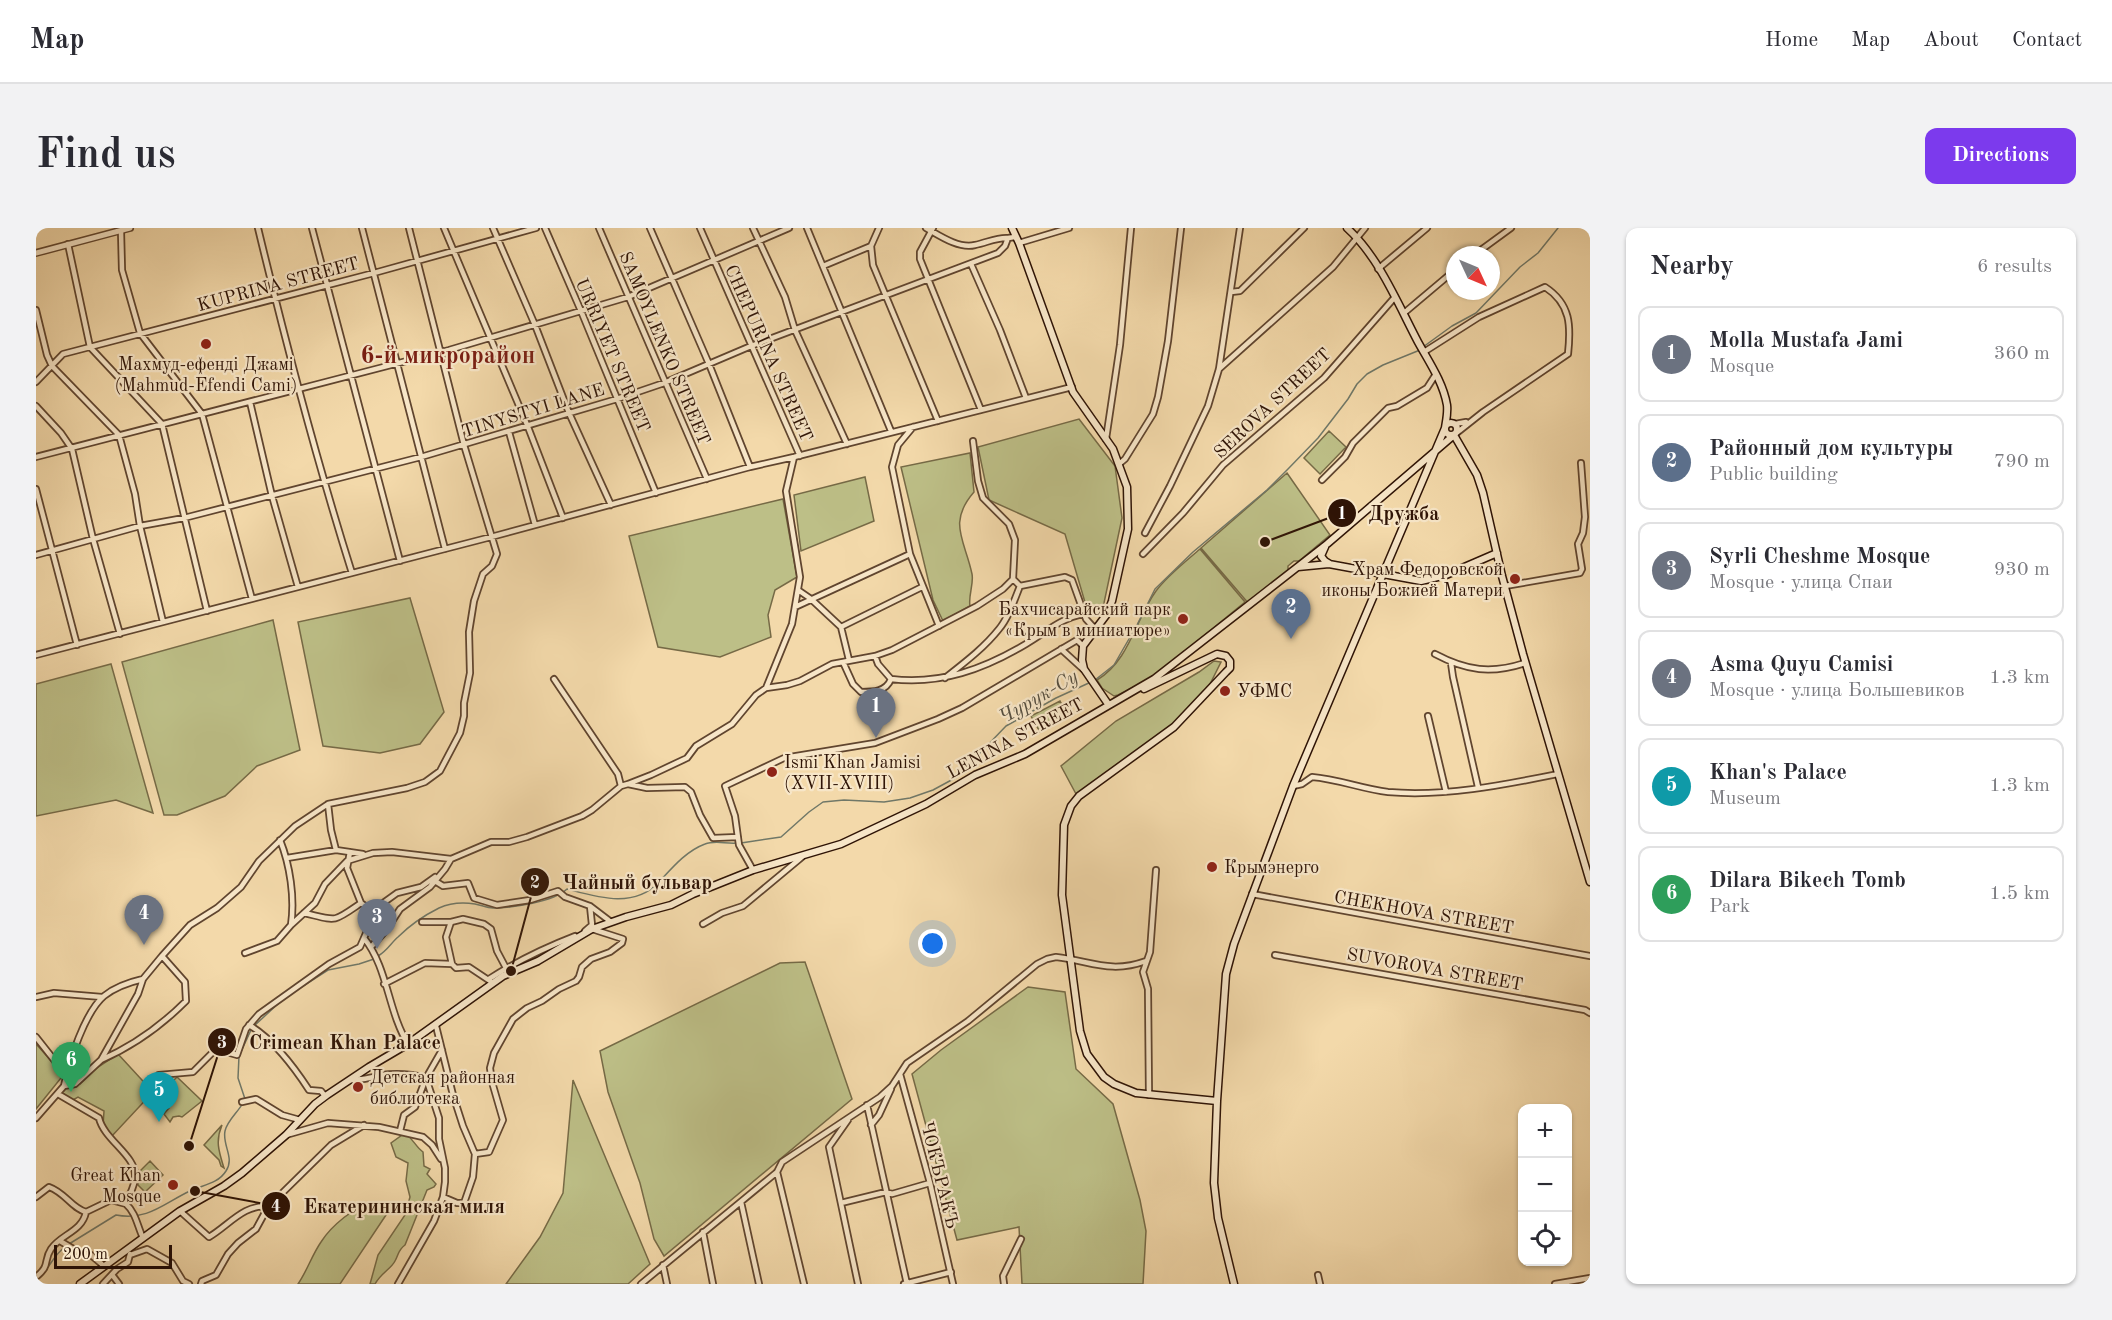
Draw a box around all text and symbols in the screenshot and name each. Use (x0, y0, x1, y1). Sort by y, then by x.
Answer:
text: Map (30, 27, 84, 55)
text: Home (1765, 30, 1818, 51)
text: Map (1851, 30, 1890, 51)
text: About (1923, 30, 1979, 51)
text: Contact (2012, 30, 2082, 51)
button: Directions (1925, 128, 2076, 184)
text: Find us (36, 135, 175, 177)
north arrow (1446, 246, 1500, 300)
street label: SAMOYLENKO STREET (615, 249, 713, 447)
text: Nearby (1650, 254, 1734, 280)
street label: KUPRINA STREET (195, 255, 361, 315)
text: 6 results (1977, 257, 2052, 277)
street label: CHEPURINA STREET (721, 262, 815, 444)
street label: URRIYET STREET (572, 276, 653, 435)
text: Molla Mustafa Jami (1709, 330, 1903, 352)
marker: Махмуд-ефенді Джамі (Mahmud-Efendi Cami) (199, 337, 213, 351)
text: 1 (1666, 344, 1677, 364)
text: 360 m (1994, 344, 2050, 364)
district label: 6-й микрорайон (361, 345, 535, 369)
street label: SEROVA STREET (1211, 345, 1335, 462)
place label: Махмуд-ефенді Джамі (Mahmud-Efendi Cami) (115, 356, 297, 395)
text: Mosque (1709, 357, 1774, 377)
street label: TINYSTYI LANE (460, 381, 607, 441)
text: Районный дом культуры (1709, 438, 1953, 460)
text: 2 (1666, 452, 1677, 472)
text: 790 m (1994, 452, 2050, 472)
text: Public building (1709, 465, 1838, 485)
callout: Дружба (1327, 494, 1452, 532)
text: 1 (1337, 505, 1347, 523)
text: Дружба (1369, 505, 1439, 525)
text: Syrli Cheshme Mosque (1709, 546, 1930, 568)
text: 3 (1666, 560, 1677, 580)
text: 930 m (1994, 560, 2050, 580)
place label: Xрам Федоровской иконы Божией Матери (1322, 561, 1503, 600)
marker: Xрам Федоровской иконы Божией Матери (1508, 572, 1522, 586)
text: Mosque · улица Спаи (1709, 573, 1893, 593)
pin: 2 (1272, 590, 1310, 639)
place label: Бахчисарайский парк «Крым в миниатюре» (998, 601, 1171, 640)
marker: Бахчисарайский парк «Крым в миниатюре» (1176, 612, 1190, 626)
text: Asma Quyu Camisi (1709, 654, 1893, 676)
water label: Чурук-Су (996, 667, 1083, 728)
text: 4 (1666, 668, 1677, 688)
text: 1.3 km (1989, 668, 2050, 688)
text: Mosque · улица Большевиков (1709, 681, 1965, 701)
place label: УФМС (1237, 683, 1292, 701)
marker: УФМС (1218, 684, 1232, 698)
pin: 1 (856, 688, 896, 738)
street label: LENINA STREET (944, 695, 1087, 783)
place label: Ismi Khan Jamisi (XVII-XVIII) (784, 754, 921, 793)
text: Khan's Palace (1709, 762, 1847, 784)
marker: Ismi Khan Jamisi (XVII-XVIII) (765, 765, 779, 779)
text: 5 (1666, 776, 1677, 796)
text: 1.3 km (1989, 776, 2050, 796)
text: Museum (1709, 789, 1781, 809)
place label: Крымэнерго (1224, 859, 1319, 877)
marker: Крымэнерго (1205, 860, 1219, 874)
callout: Чайный бульвар (520, 863, 724, 901)
text: Dilara Bikech Tomb (1709, 870, 1906, 892)
text: 2 (530, 874, 540, 892)
text: Чайный бульвар (562, 874, 712, 894)
text: 6 (1666, 884, 1677, 904)
text: 1.5 km (1989, 884, 2050, 904)
street label: CHEKHOVA STREET (1332, 888, 1515, 938)
pin: 4 (124, 896, 164, 945)
text: Park (1709, 897, 1750, 917)
pin: 3 (358, 900, 396, 949)
your location (918, 929, 947, 958)
street label: SUVOROVA STREET (1345, 946, 1524, 994)
callout: Crimean Khan Palace (207, 1023, 453, 1061)
text: 3 (217, 1034, 227, 1052)
text: Crimean Khan Palace (249, 1034, 441, 1054)
pin: 6 (51, 1042, 90, 1092)
place label: Детская районная библиотека (370, 1069, 515, 1108)
pin: 5 (140, 1072, 178, 1122)
marker: Детская районная библиотека (351, 1080, 365, 1094)
map controls (1518, 1104, 1572, 1266)
button: + (1518, 1104, 1572, 1158)
street label: ЧОКЪРАКЪ (917, 1120, 961, 1231)
button: − (1518, 1158, 1572, 1212)
place label: Great Khan Mosque (70, 1167, 161, 1206)
marker: Great Khan Mosque (166, 1178, 180, 1192)
callout: Екатерининская миля (261, 1187, 517, 1225)
text: 4 (271, 1198, 281, 1216)
text: Екатерининская миля (303, 1198, 505, 1218)
button: locate (1518, 1212, 1572, 1266)
scale bar (54, 1242, 172, 1270)
text: 200 m (63, 1247, 108, 1263)

